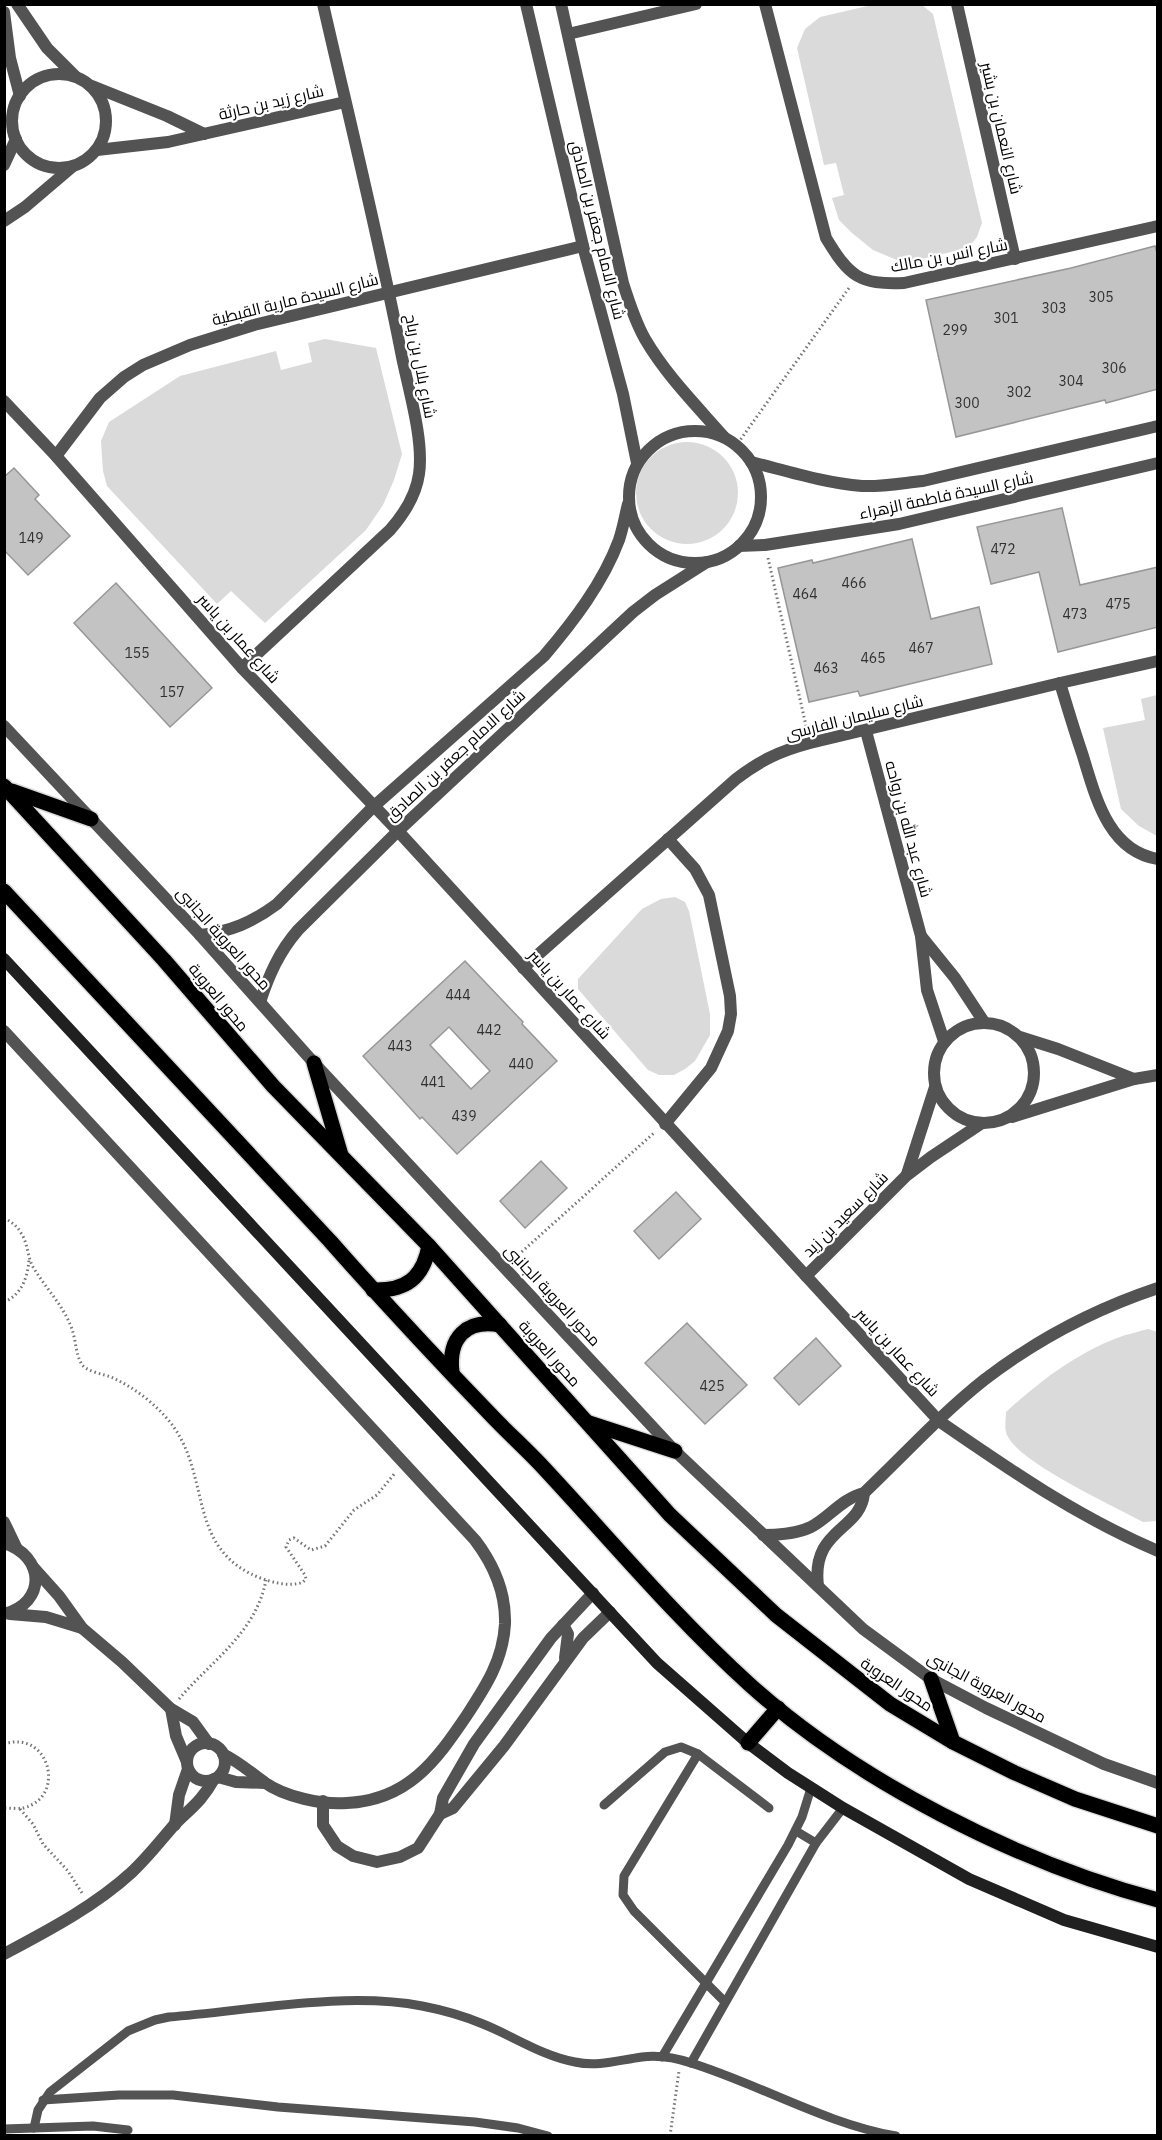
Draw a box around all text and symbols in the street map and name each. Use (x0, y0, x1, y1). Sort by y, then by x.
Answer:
street label: شارع النعمان بن بشير (975, 59, 1027, 197)
street label: شارع زيد بن حارثة (216, 80, 326, 126)
street label: شارع الامام جعفر بن الصادق (564, 138, 630, 322)
street label: شارع انس بن مالك (889, 234, 1010, 278)
street label: شارع السيدة مارية القبطية (210, 269, 381, 331)
house number: 305 (1088, 288, 1114, 306)
house number: 303 (1041, 299, 1067, 317)
house number: 301 (993, 309, 1019, 327)
street label: شارع بلال بن رباح (399, 312, 441, 420)
house number: 299 (942, 321, 968, 339)
house number: 306 (1101, 359, 1127, 377)
house number: 304 (1058, 372, 1084, 390)
house number: 302 (1006, 383, 1032, 401)
house number: 300 (954, 394, 980, 412)
street label: شارع السيدة فاطمة الزهراء (857, 467, 1035, 525)
house number: 149 (18, 529, 44, 547)
house number: 472 (990, 540, 1016, 558)
house number: 466 (841, 574, 867, 592)
house number: 464 (792, 585, 818, 603)
street label: شارع عمار بن ياسر (191, 588, 284, 688)
house number: 475 (1105, 595, 1131, 613)
house number: 473 (1062, 605, 1088, 623)
house number: 467 (908, 639, 934, 657)
house number: 155 (124, 644, 150, 662)
house number: 465 (860, 649, 886, 667)
house number: 463 (813, 659, 839, 677)
house number: 157 (159, 683, 185, 701)
street label: شارع الامام جعفر بن الصادق (381, 685, 530, 826)
street label: شارع سليمان الفارسى (783, 690, 925, 746)
street label: شارع عبد الله بن رواحه (879, 758, 937, 900)
street label: محور العروبة الجانبى (172, 882, 276, 994)
street label: شارع عمار بن ياسر (522, 944, 615, 1044)
street label: محور العروبة (185, 959, 253, 1035)
house number: 444 (445, 986, 471, 1004)
house number: 442 (476, 1021, 502, 1039)
house number: 443 (387, 1037, 413, 1055)
house number: 440 (508, 1055, 534, 1073)
house number: 441 (420, 1073, 446, 1091)
house number: 439 (451, 1107, 477, 1125)
street label: شارع سعيد بن زيد (798, 1167, 893, 1262)
street label: محور العروبة الجانبى (500, 1240, 605, 1351)
street label: شارع عمار بن ياسر (850, 1303, 944, 1402)
street label: محور العروبة (515, 1315, 585, 1391)
house number: 425 (699, 1377, 725, 1395)
street label: محور العروبة الجانبى (924, 1647, 1050, 1728)
street label: محور العروبة (857, 1652, 937, 1716)

